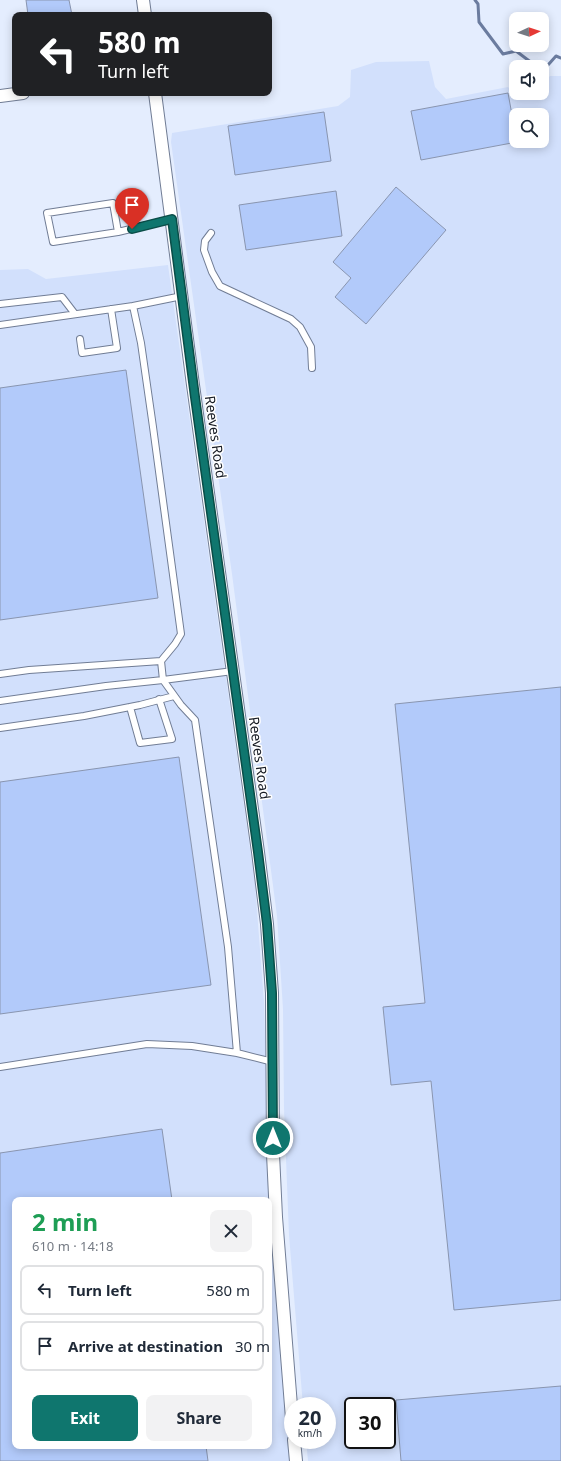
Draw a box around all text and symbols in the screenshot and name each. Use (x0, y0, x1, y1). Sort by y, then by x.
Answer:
north arrow (509, 12, 549, 52)
map controls (509, 12, 549, 148)
text: 580 m (98, 23, 181, 61)
icon: left (32, 28, 84, 80)
text: Turn left (98, 59, 169, 83)
button: sound (509, 60, 549, 100)
button: search (509, 108, 549, 148)
pin (115, 188, 149, 229)
icon: arrive (121, 194, 143, 216)
street label: Reeves Road (201, 394, 231, 480)
street label: Reeves Road (245, 715, 275, 801)
position arrow (252, 1117, 294, 1159)
text: 2 min (32, 1205, 98, 1238)
button: close (210, 1210, 252, 1252)
text: 610 m · 14:18 (32, 1237, 113, 1255)
icon: left (34, 1279, 56, 1301)
text: Turn left (68, 1280, 132, 1300)
text: 580 m (206, 1280, 250, 1300)
icon: arrive (34, 1335, 56, 1357)
text: Arrive at destination (68, 1336, 223, 1356)
text: 30 m (235, 1336, 270, 1356)
button: Exit (32, 1395, 138, 1441)
button: Share (146, 1395, 252, 1441)
speed limit sign: 30 (344, 1397, 396, 1449)
text: 20 (299, 1404, 321, 1431)
text: km/h (298, 1426, 322, 1440)

